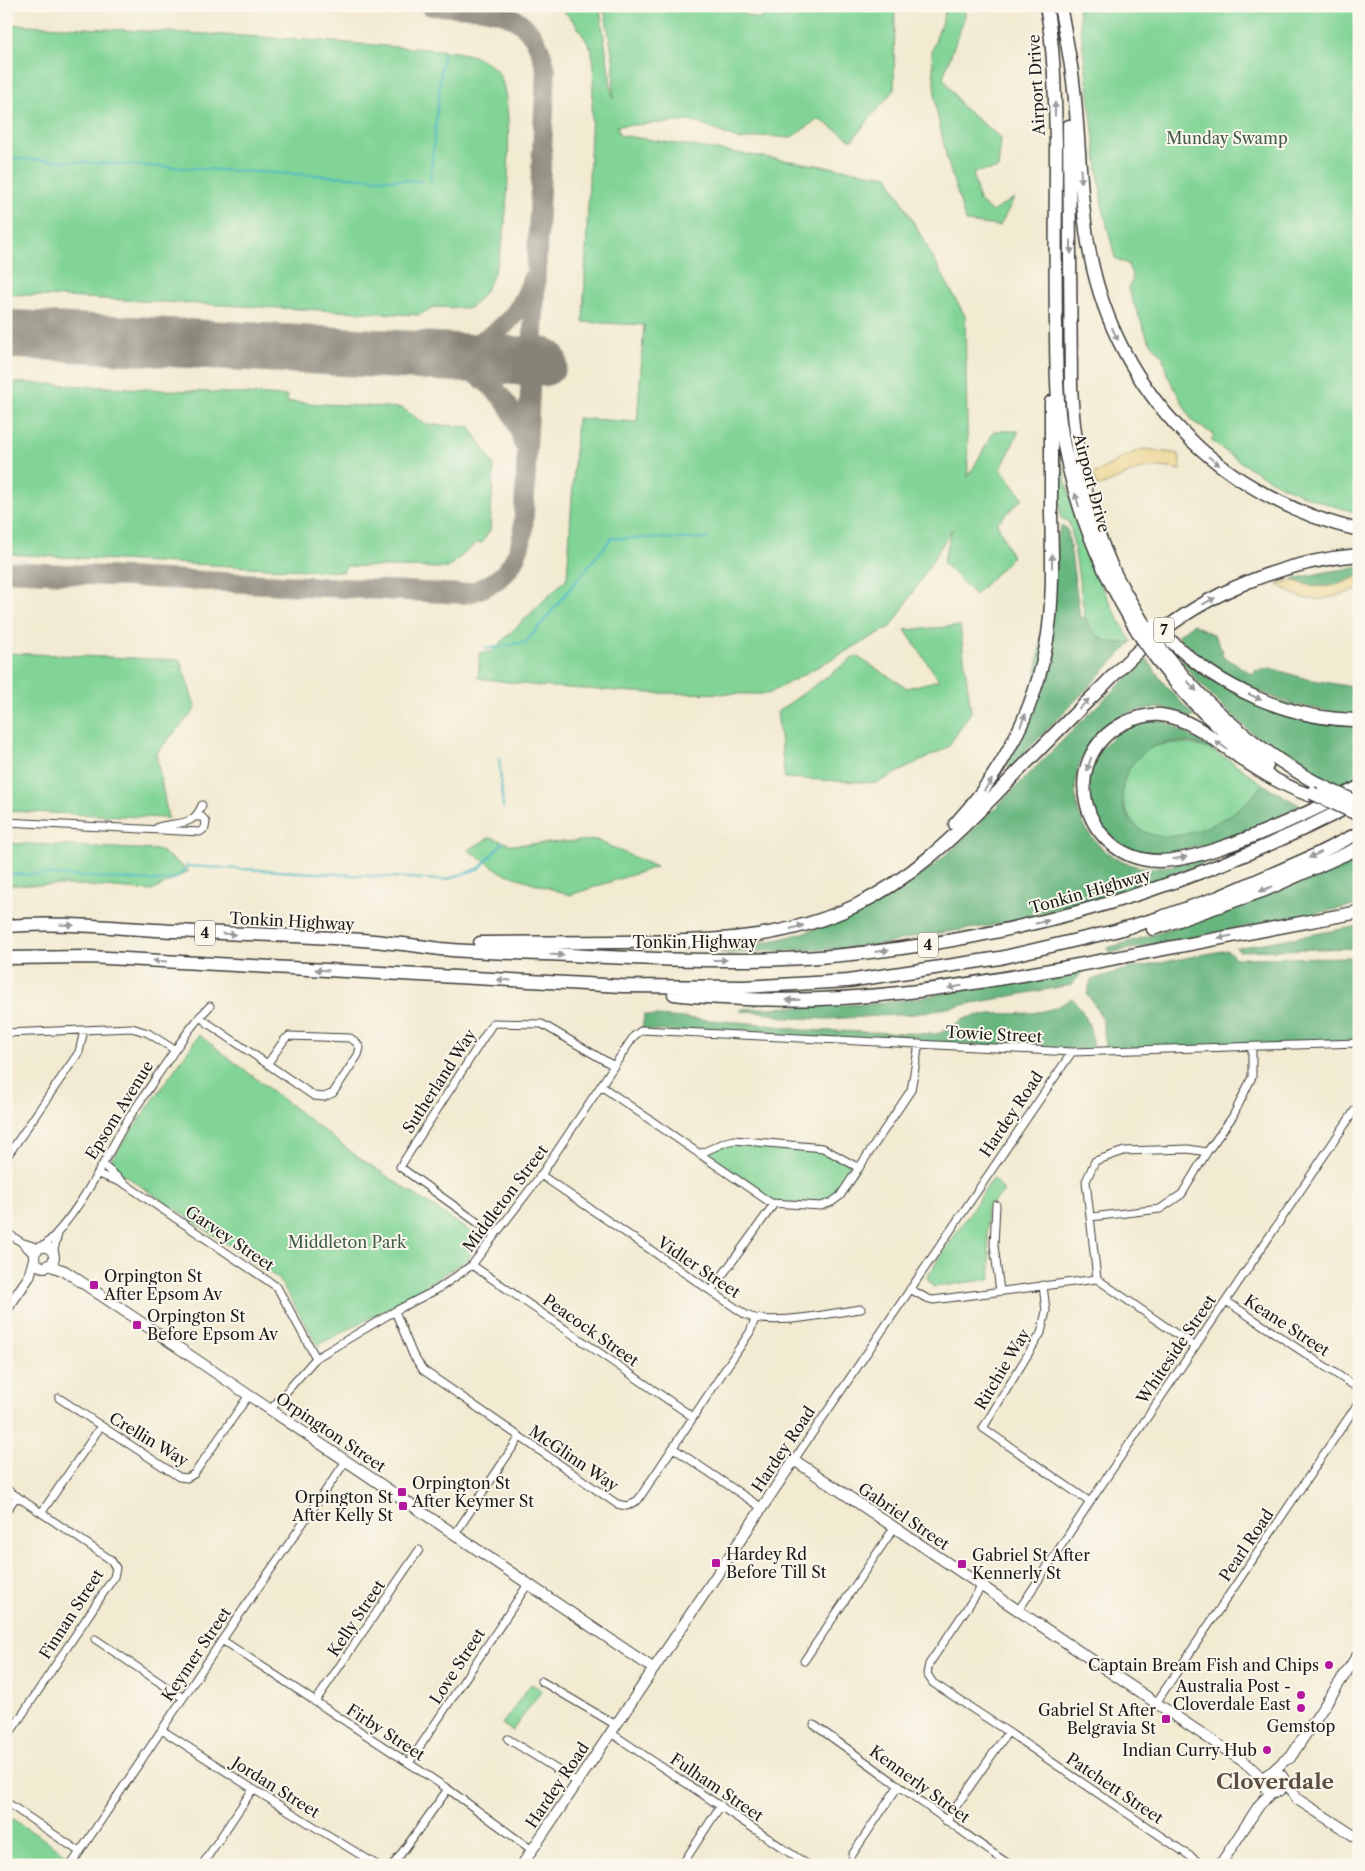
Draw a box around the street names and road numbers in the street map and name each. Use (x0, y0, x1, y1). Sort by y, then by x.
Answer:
street label: Airport Drive (1023, 34, 1049, 137)
street label: Airport Drive (1069, 430, 1115, 535)
road number: 7 (1154, 618, 1174, 642)
street label: Tonkin Highway (1027, 864, 1154, 918)
street label: Tonkin Highway (229, 908, 356, 934)
road number: 4 (195, 920, 215, 946)
street label: Tonkin Highway (632, 932, 759, 952)
road number: 4 (918, 932, 938, 958)
street label: Towie Street (945, 1021, 1043, 1047)
street label: Sutherland Way (398, 1024, 481, 1137)
street label: Epsom Avenue (81, 1057, 157, 1163)
street label: Hardey Road (975, 1067, 1047, 1161)
street label: Middleton Street (458, 1140, 552, 1256)
street label: Garvey Street (182, 1201, 279, 1275)
street label: Vidler Street (653, 1231, 745, 1302)
street label: Peacock Street (539, 1289, 643, 1371)
street label: Whiteside Street (1131, 1290, 1220, 1408)
street label: Keane Street (1240, 1290, 1334, 1360)
street label: Ritchie Way (970, 1324, 1035, 1413)
street label: Orpington Street (272, 1388, 390, 1476)
street label: Hardey Road (747, 1402, 819, 1496)
street label: Crellin Way (106, 1408, 193, 1471)
street label: McGlinn Way (526, 1421, 623, 1496)
street label: Gabriel Street (855, 1478, 954, 1554)
street label: Pearl Road (1215, 1505, 1278, 1585)
street label: Finnan Street (34, 1565, 108, 1663)
street label: Kelly Street (323, 1575, 389, 1660)
street label: Keymer Street (157, 1603, 235, 1705)
street label: Love Street (425, 1624, 489, 1708)
street label: Firby Street (343, 1699, 429, 1765)
street label: Hardey Road (521, 1738, 593, 1832)
street label: Kennerly Street (866, 1741, 974, 1827)
street label: Patchett Street (1063, 1748, 1168, 1828)
street label: Fulham Street (667, 1749, 768, 1826)
street label: Jordan Street (226, 1751, 324, 1822)

